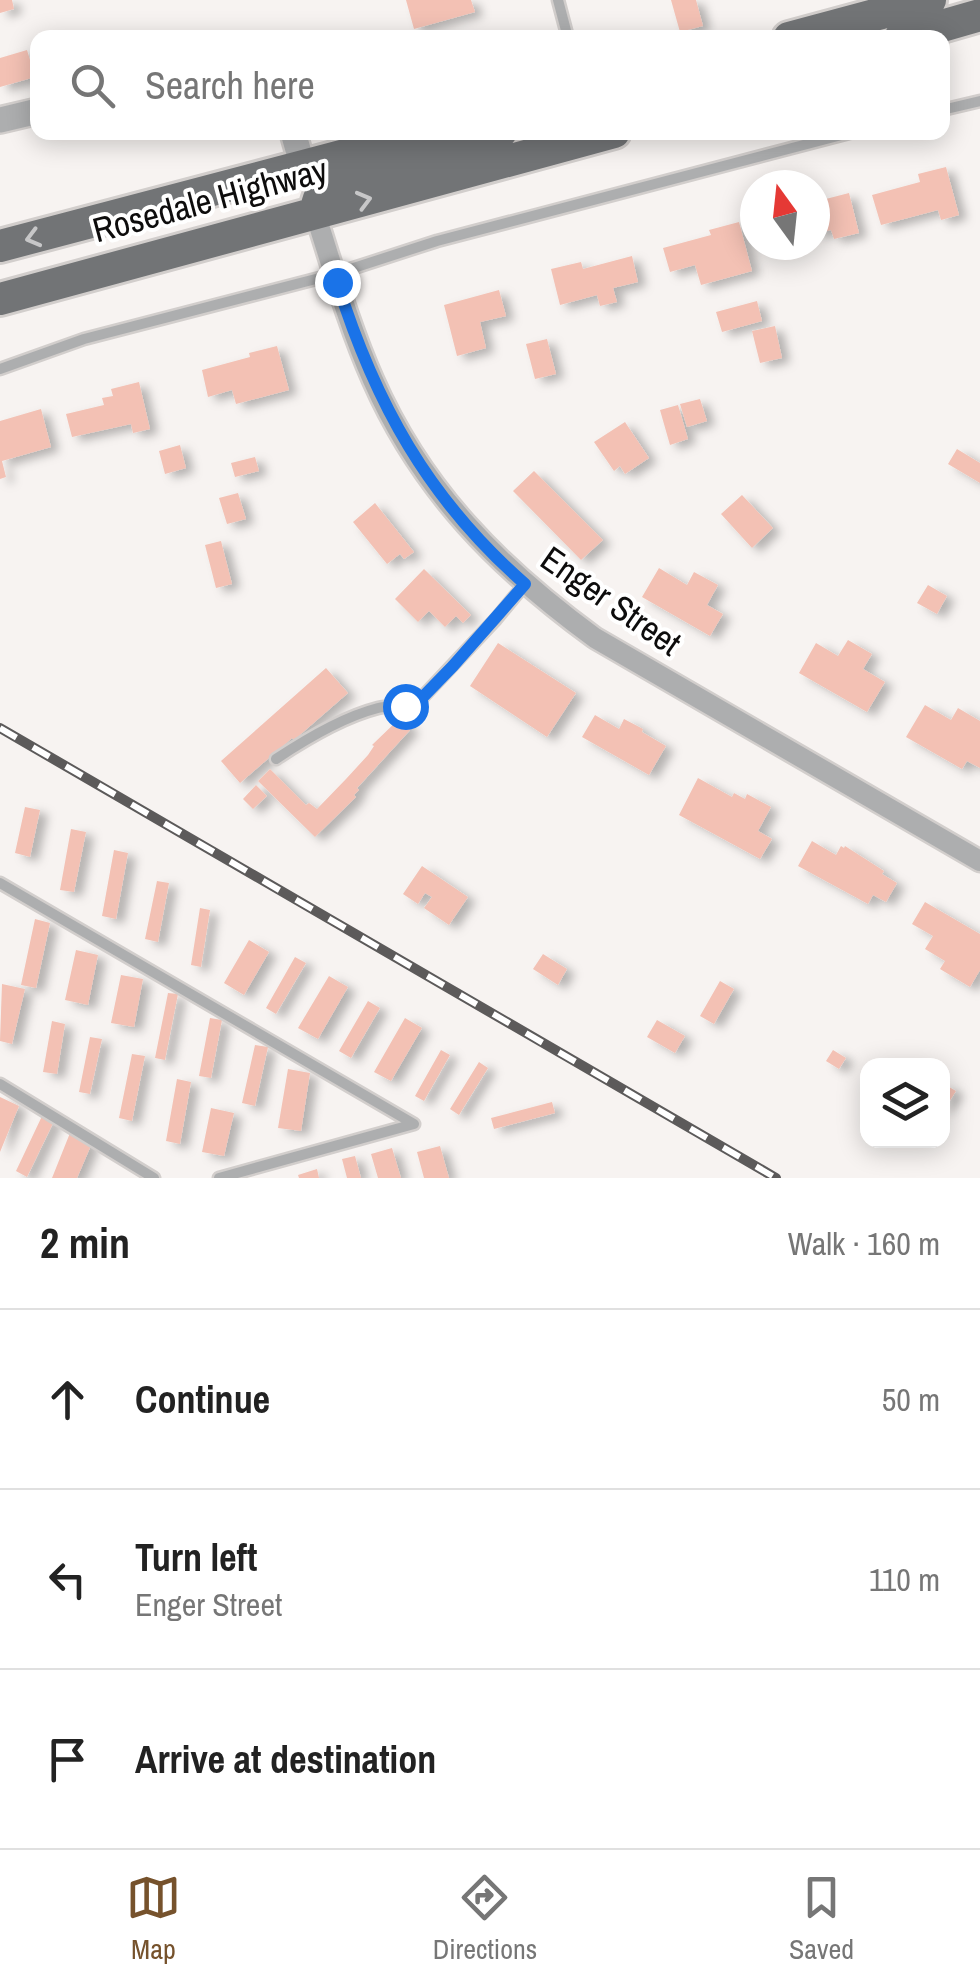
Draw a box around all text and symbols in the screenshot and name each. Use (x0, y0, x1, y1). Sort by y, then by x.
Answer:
search box (30, 30, 950, 140)
icon: search (65, 58, 120, 113)
text: Search here (145, 60, 315, 111)
street label: Rosedale Highway (87, 145, 333, 253)
north arrow (740, 170, 830, 260)
one-way arrow (355, 190, 372, 211)
one-way arrow (25, 226, 42, 247)
route end (315, 260, 361, 306)
street label: Enger Street (532, 535, 691, 666)
route start (383, 684, 429, 730)
map controls (860, 1058, 950, 1148)
button: layers (860, 1058, 950, 1148)
text: 2 min (40, 1215, 130, 1271)
text: Walk · 160 m (788, 1222, 940, 1265)
icon: ahead (40, 1372, 95, 1427)
text: Continue (135, 1374, 270, 1425)
text: 50 m (882, 1378, 940, 1421)
text: Turn left (135, 1532, 257, 1583)
icon: left (40, 1552, 95, 1607)
text: 110 m (869, 1558, 940, 1601)
text: Enger Street (135, 1583, 282, 1626)
icon: arrive (40, 1732, 95, 1787)
text: Arrive at destination (135, 1734, 436, 1785)
tab: Map (126, 1870, 181, 1968)
tab: Directions (433, 1870, 537, 1968)
tab: Saved (789, 1870, 854, 1968)

